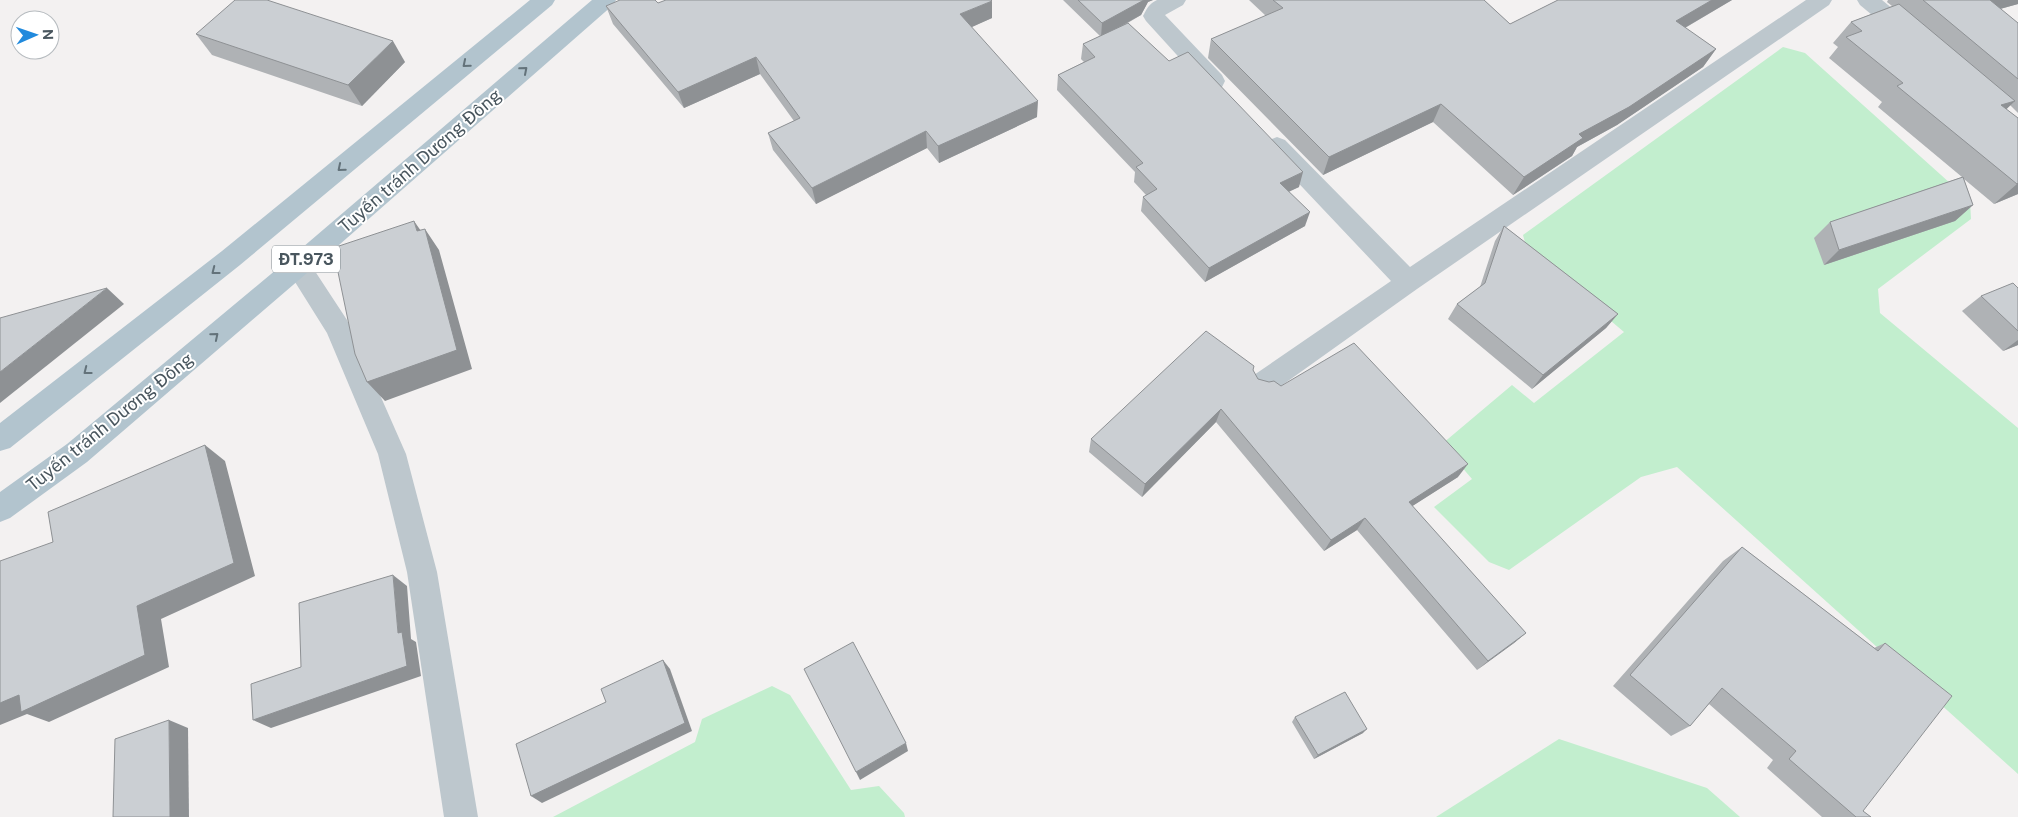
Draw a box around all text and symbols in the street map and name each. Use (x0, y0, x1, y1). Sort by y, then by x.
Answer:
north arrow (10, 10, 60, 60)
text: N (40, 29, 56, 40)
one-way arrow (463, 59, 472, 67)
one-way arrow (519, 67, 528, 76)
street label: Tuyến tránh Dương Đông (334, 84, 505, 237)
one-way arrow (338, 162, 347, 170)
road number: ĐT.973 (272, 245, 340, 272)
one-way arrow (211, 265, 221, 274)
one-way arrow (210, 333, 219, 342)
street label: Tuyến tránh Dương Đông (22, 348, 197, 495)
one-way arrow (84, 365, 93, 373)

